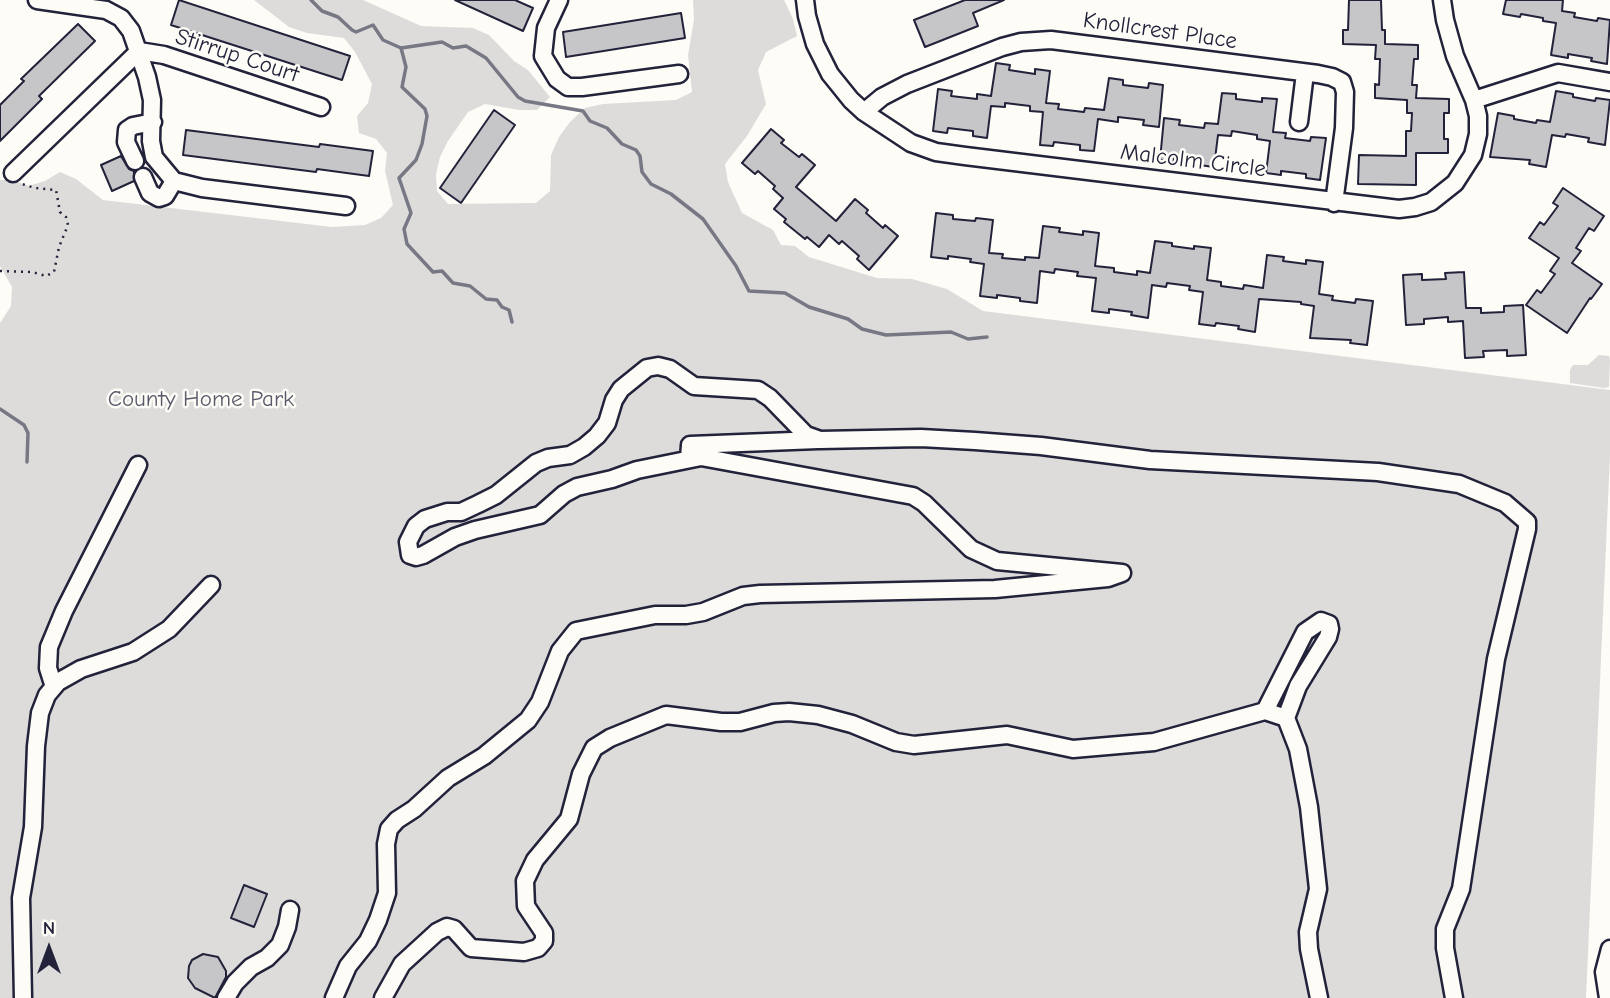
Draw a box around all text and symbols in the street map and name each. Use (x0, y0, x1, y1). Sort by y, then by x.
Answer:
street label: Knollcrest Place (1081, 7, 1239, 55)
street label: Stirrup Court (172, 23, 302, 89)
street label: Malcolm Circle (1119, 138, 1267, 184)
park label: County Home Park (108, 385, 294, 413)
north arrow (14, 914, 84, 984)
text: N (43, 917, 55, 939)

